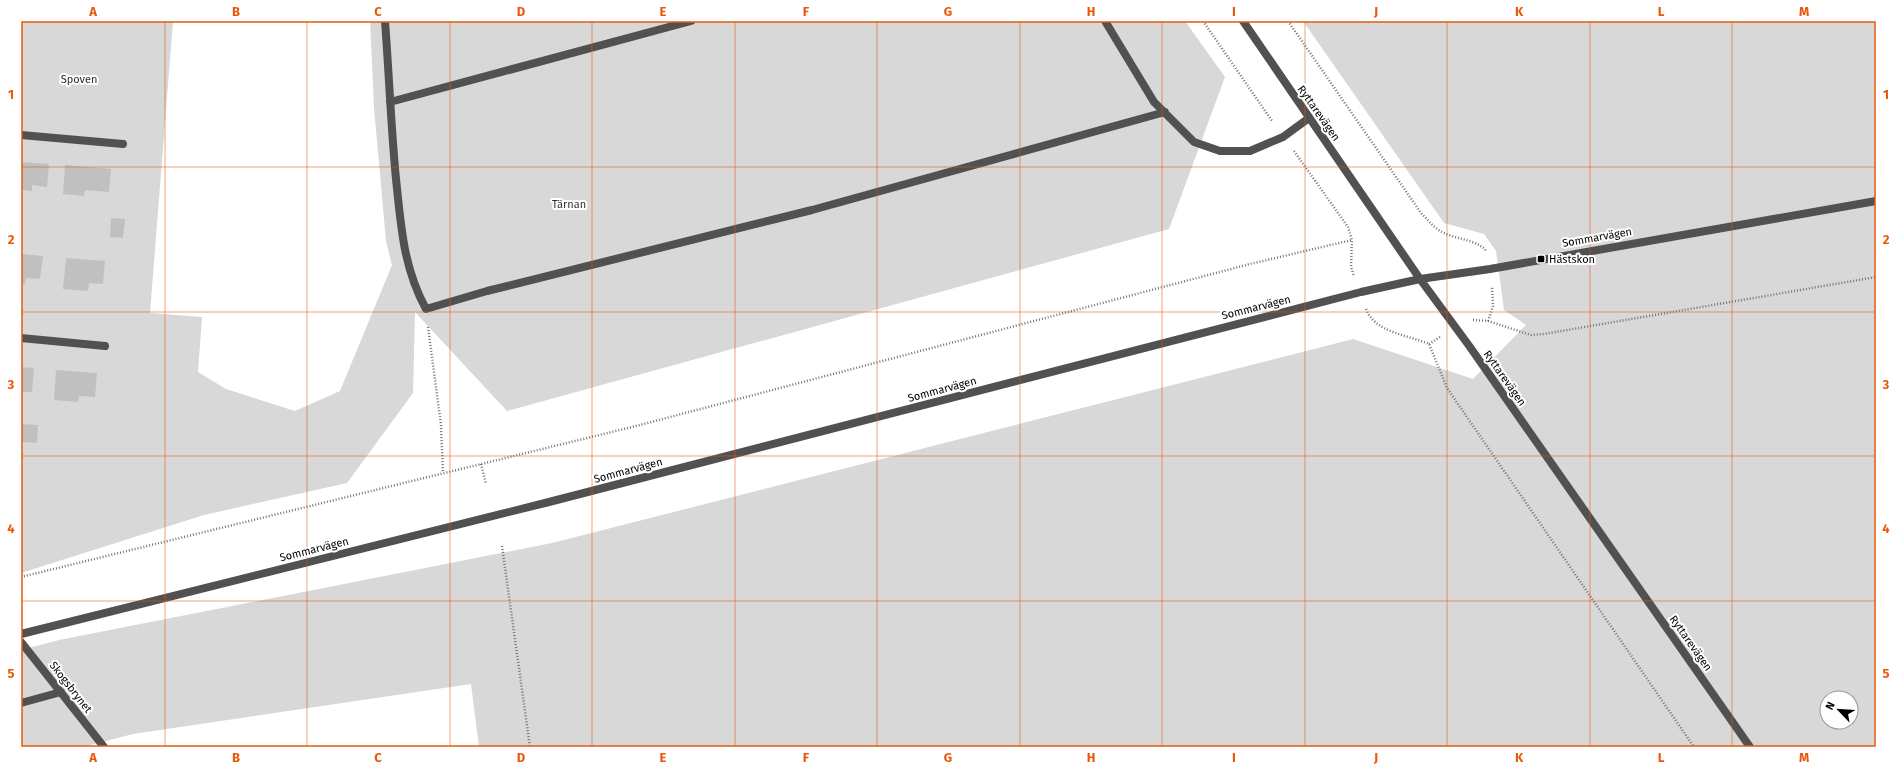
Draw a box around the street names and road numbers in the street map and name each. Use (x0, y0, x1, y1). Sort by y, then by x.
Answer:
street label: Ryttarevägen (1295, 83, 1343, 144)
street label: Sommarvägen (1561, 225, 1633, 250)
street label: Sommarvägen (1220, 293, 1292, 322)
street label: Ryttarevägen (1481, 348, 1529, 409)
street label: Sommarvägen (906, 374, 978, 405)
street label: Sommarvägen (592, 455, 664, 486)
street label: Sommarvägen (278, 535, 350, 564)
street label: Ryttarevägen (1667, 613, 1715, 674)
street label: Skogsbrynet (47, 659, 95, 715)

